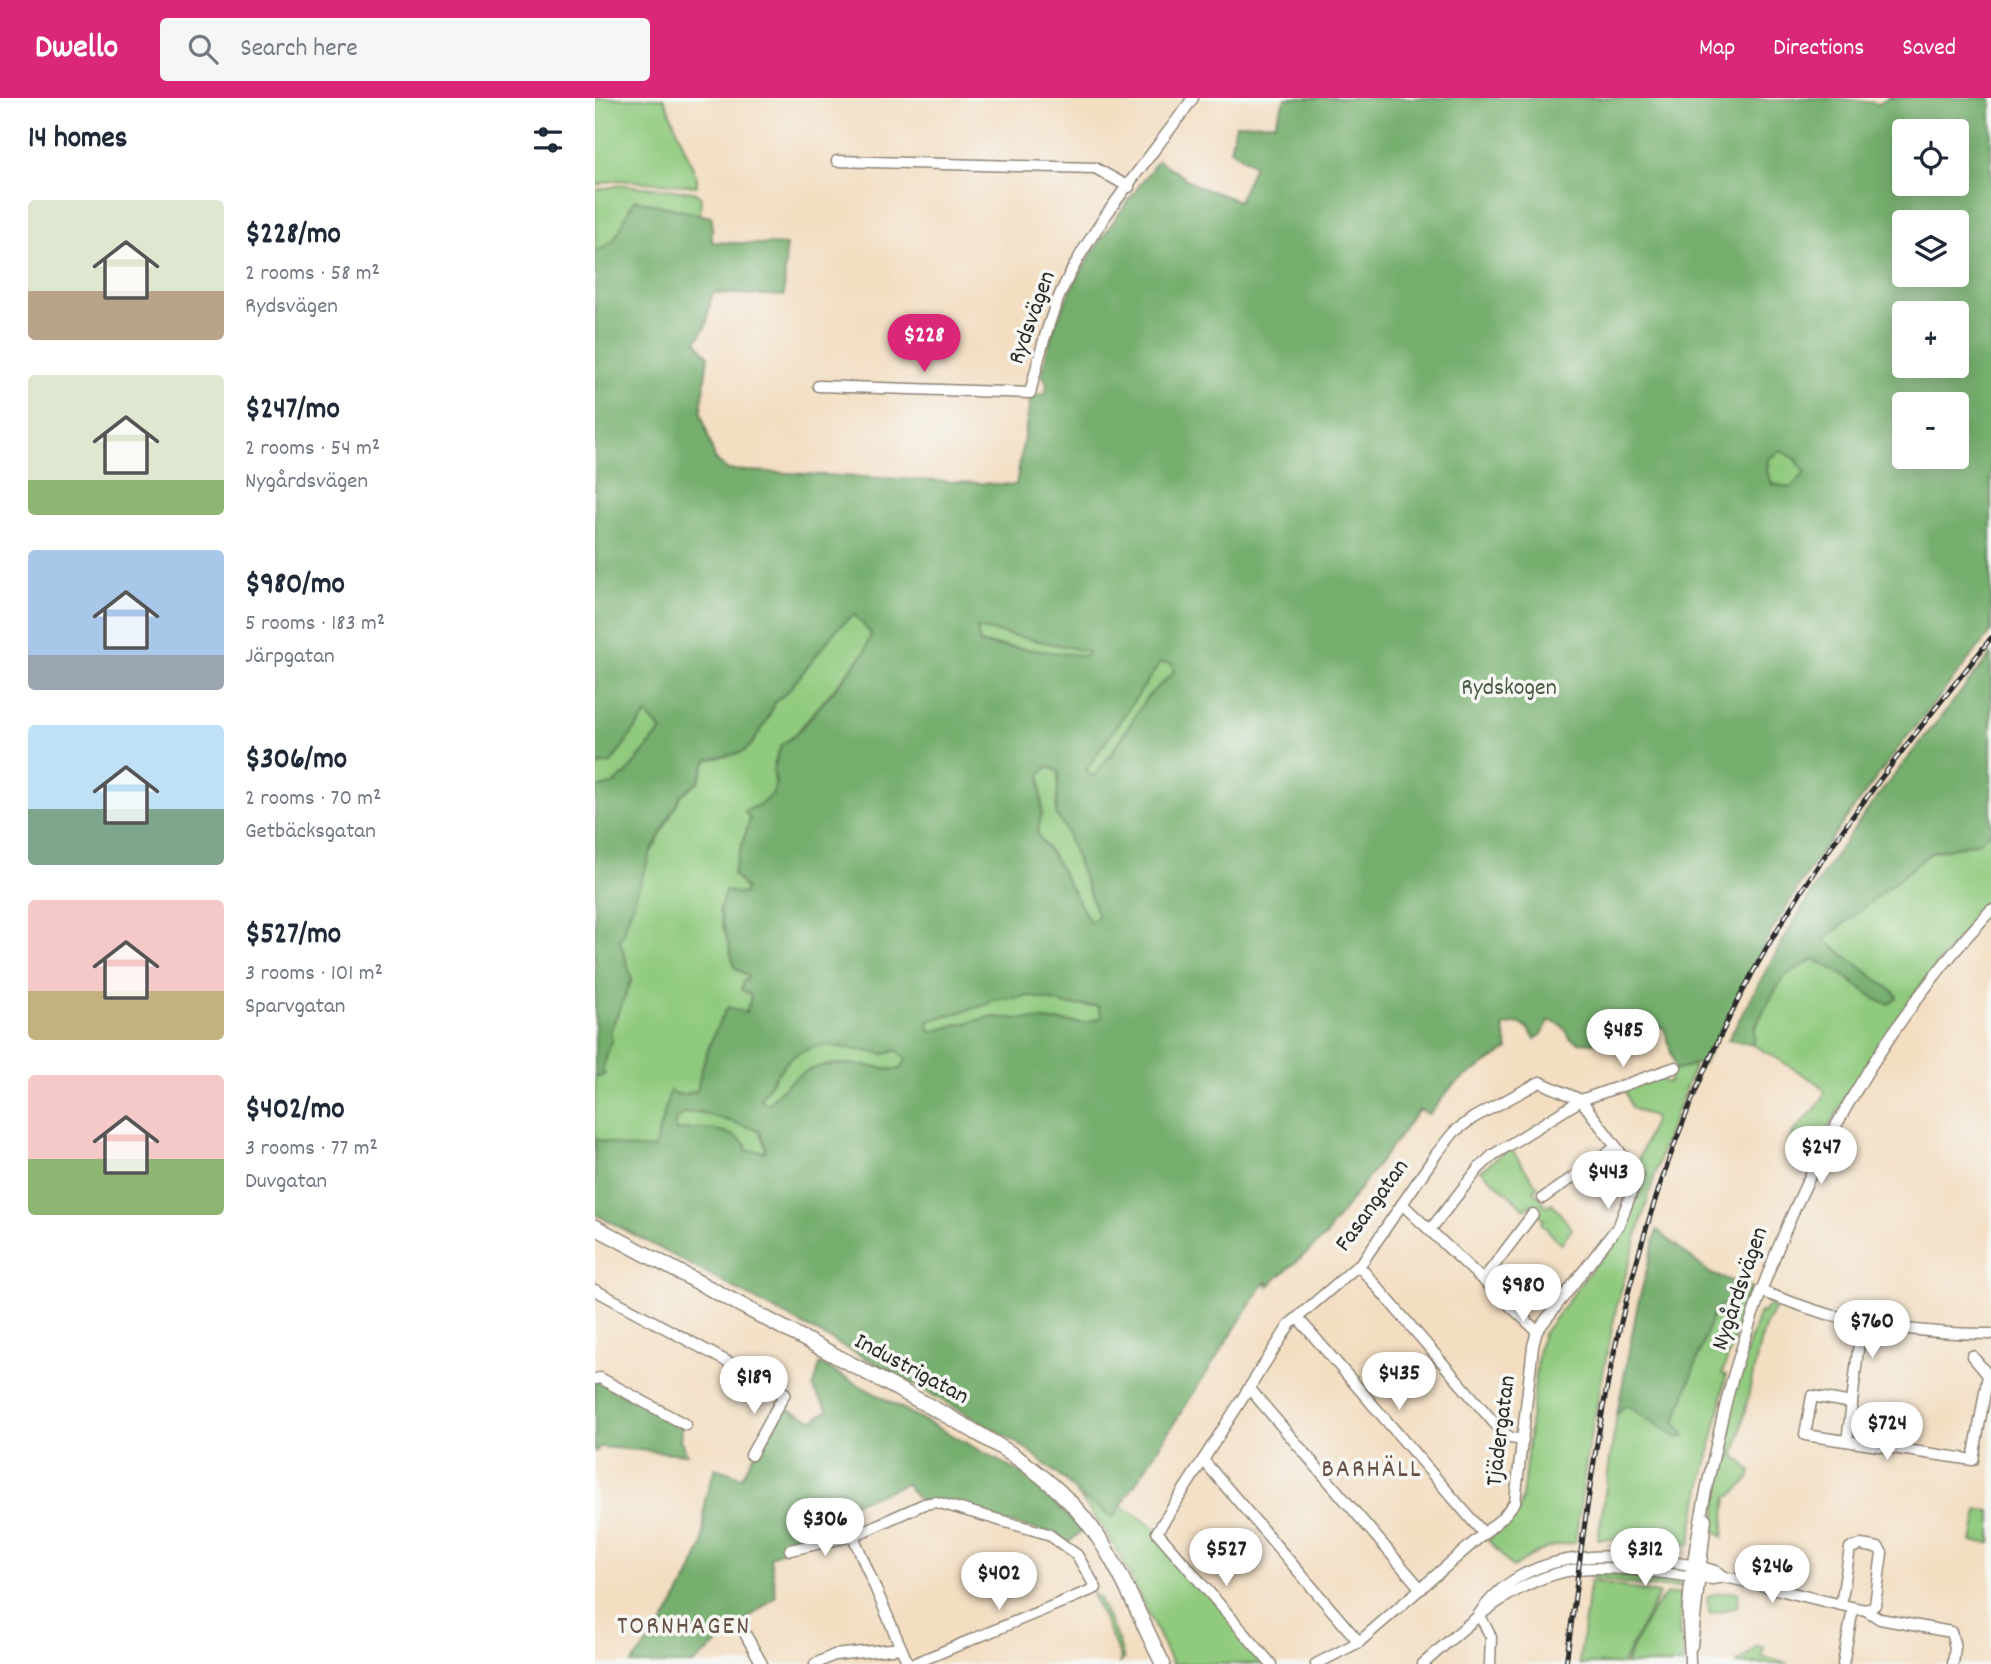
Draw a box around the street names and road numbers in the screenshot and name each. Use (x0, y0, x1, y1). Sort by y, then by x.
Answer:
street label: Rydsvägen (1000, 267, 1066, 369)
street label: Fasangatan (1328, 1153, 1418, 1259)
street label: Nygårdsvägen (1704, 1223, 1778, 1355)
street label: Industrigatan (848, 1326, 974, 1414)
street label: Tjädergatan (1478, 1374, 1526, 1488)

